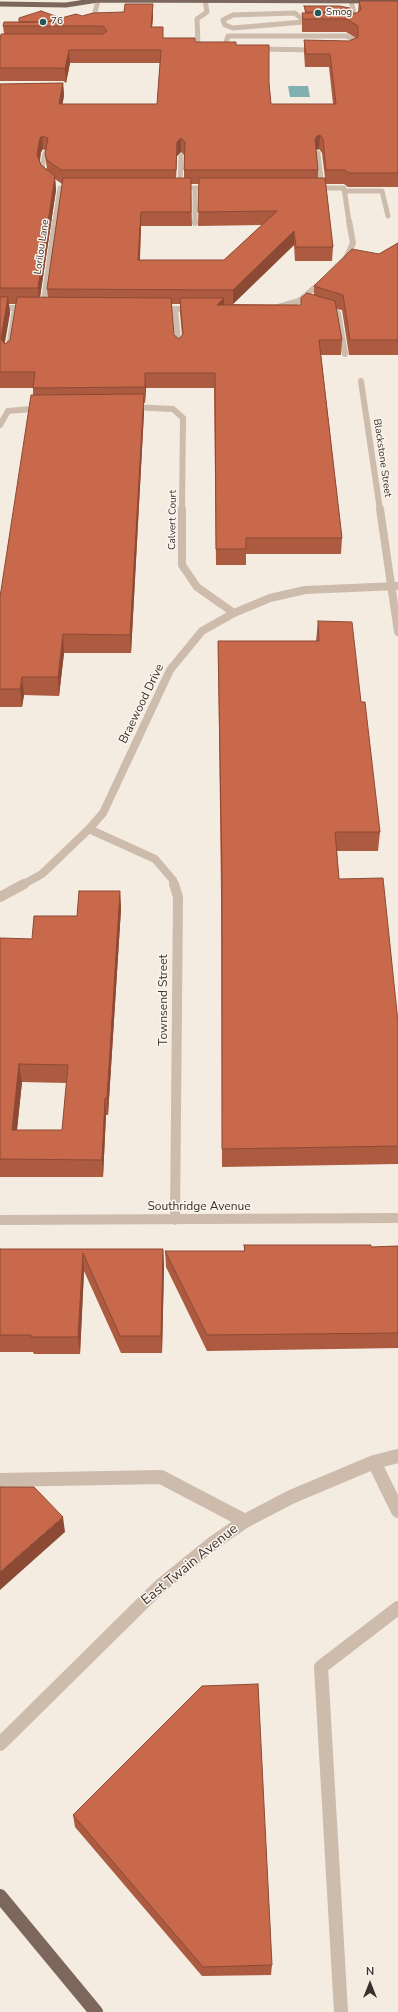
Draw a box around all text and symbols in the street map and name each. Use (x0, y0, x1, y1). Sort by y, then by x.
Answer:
place label: Smog (326, 7, 352, 19)
marker: Smog (313, 8, 323, 18)
place label: 76 (51, 16, 63, 28)
marker: 76 (38, 17, 48, 27)
street label: Lorilou Lane (32, 219, 52, 275)
street label: Blackstone Street (371, 418, 393, 498)
street label: Calvert Court (166, 490, 180, 550)
street label: Braewood Drive (116, 662, 168, 746)
street label: Townsend Street (157, 954, 171, 1046)
street label: Southridge Avenue (147, 1200, 251, 1214)
street label: East Twain Avenue (138, 1521, 242, 1609)
north arrow (350, 1964, 390, 2004)
text: N (366, 1964, 374, 1979)

